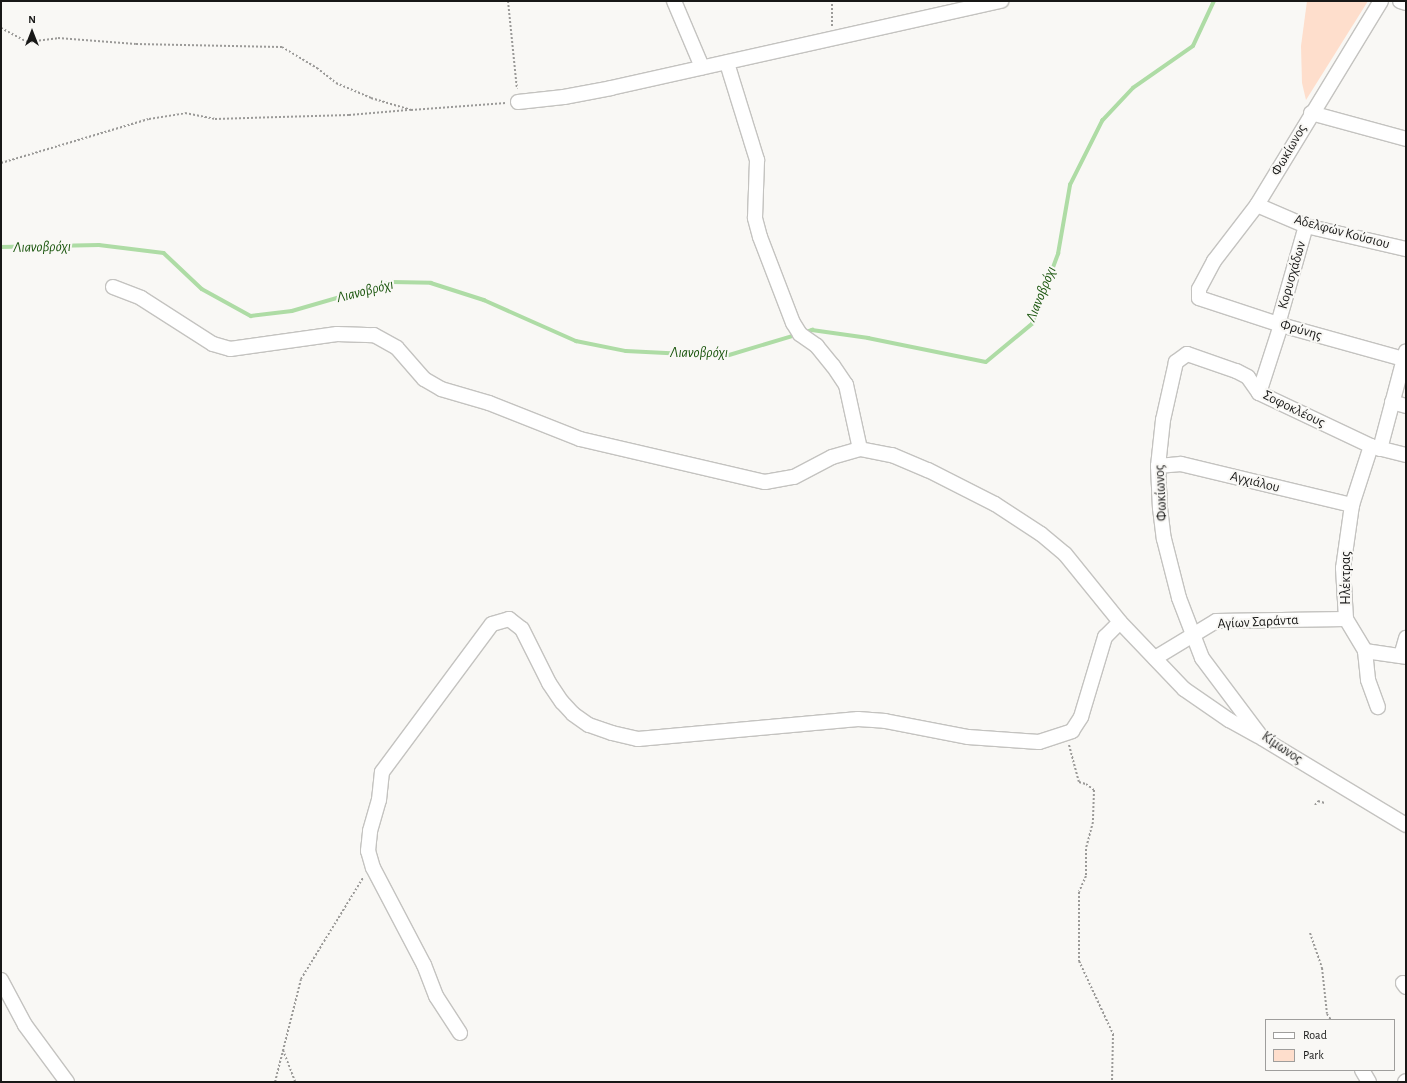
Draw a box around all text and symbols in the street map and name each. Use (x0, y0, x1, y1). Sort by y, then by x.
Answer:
north arrow (12, 12, 52, 52)
text: N (28, 14, 36, 25)
street label: Φωκίωνος (1268, 121, 1310, 179)
street label: Αδελφών Κούσιου (1292, 211, 1392, 253)
water label: Λιανοβρόχι (13, 237, 71, 257)
street label: Κορυσχάδων (1274, 239, 1310, 311)
water label: Λιανοβρόχι (1022, 264, 1060, 324)
water label: Λιανοβρόχι (335, 275, 395, 307)
street label: Φρύνης (1278, 316, 1324, 344)
water label: Λιανοβρόχι (670, 344, 728, 362)
street label: Σοφοκλέους (1260, 387, 1328, 431)
street label: Φωκίωνος (1151, 464, 1171, 522)
street label: Αγχιάλου (1228, 468, 1282, 496)
street label: Ηλέκτρας (1338, 551, 1354, 605)
street label: Αγίων Σαράντα (1217, 611, 1299, 633)
street label: Κίμωνος (1258, 728, 1306, 768)
legend (1265, 1019, 1395, 1071)
text: Road (1303, 1029, 1327, 1041)
text: Park (1303, 1049, 1324, 1061)

